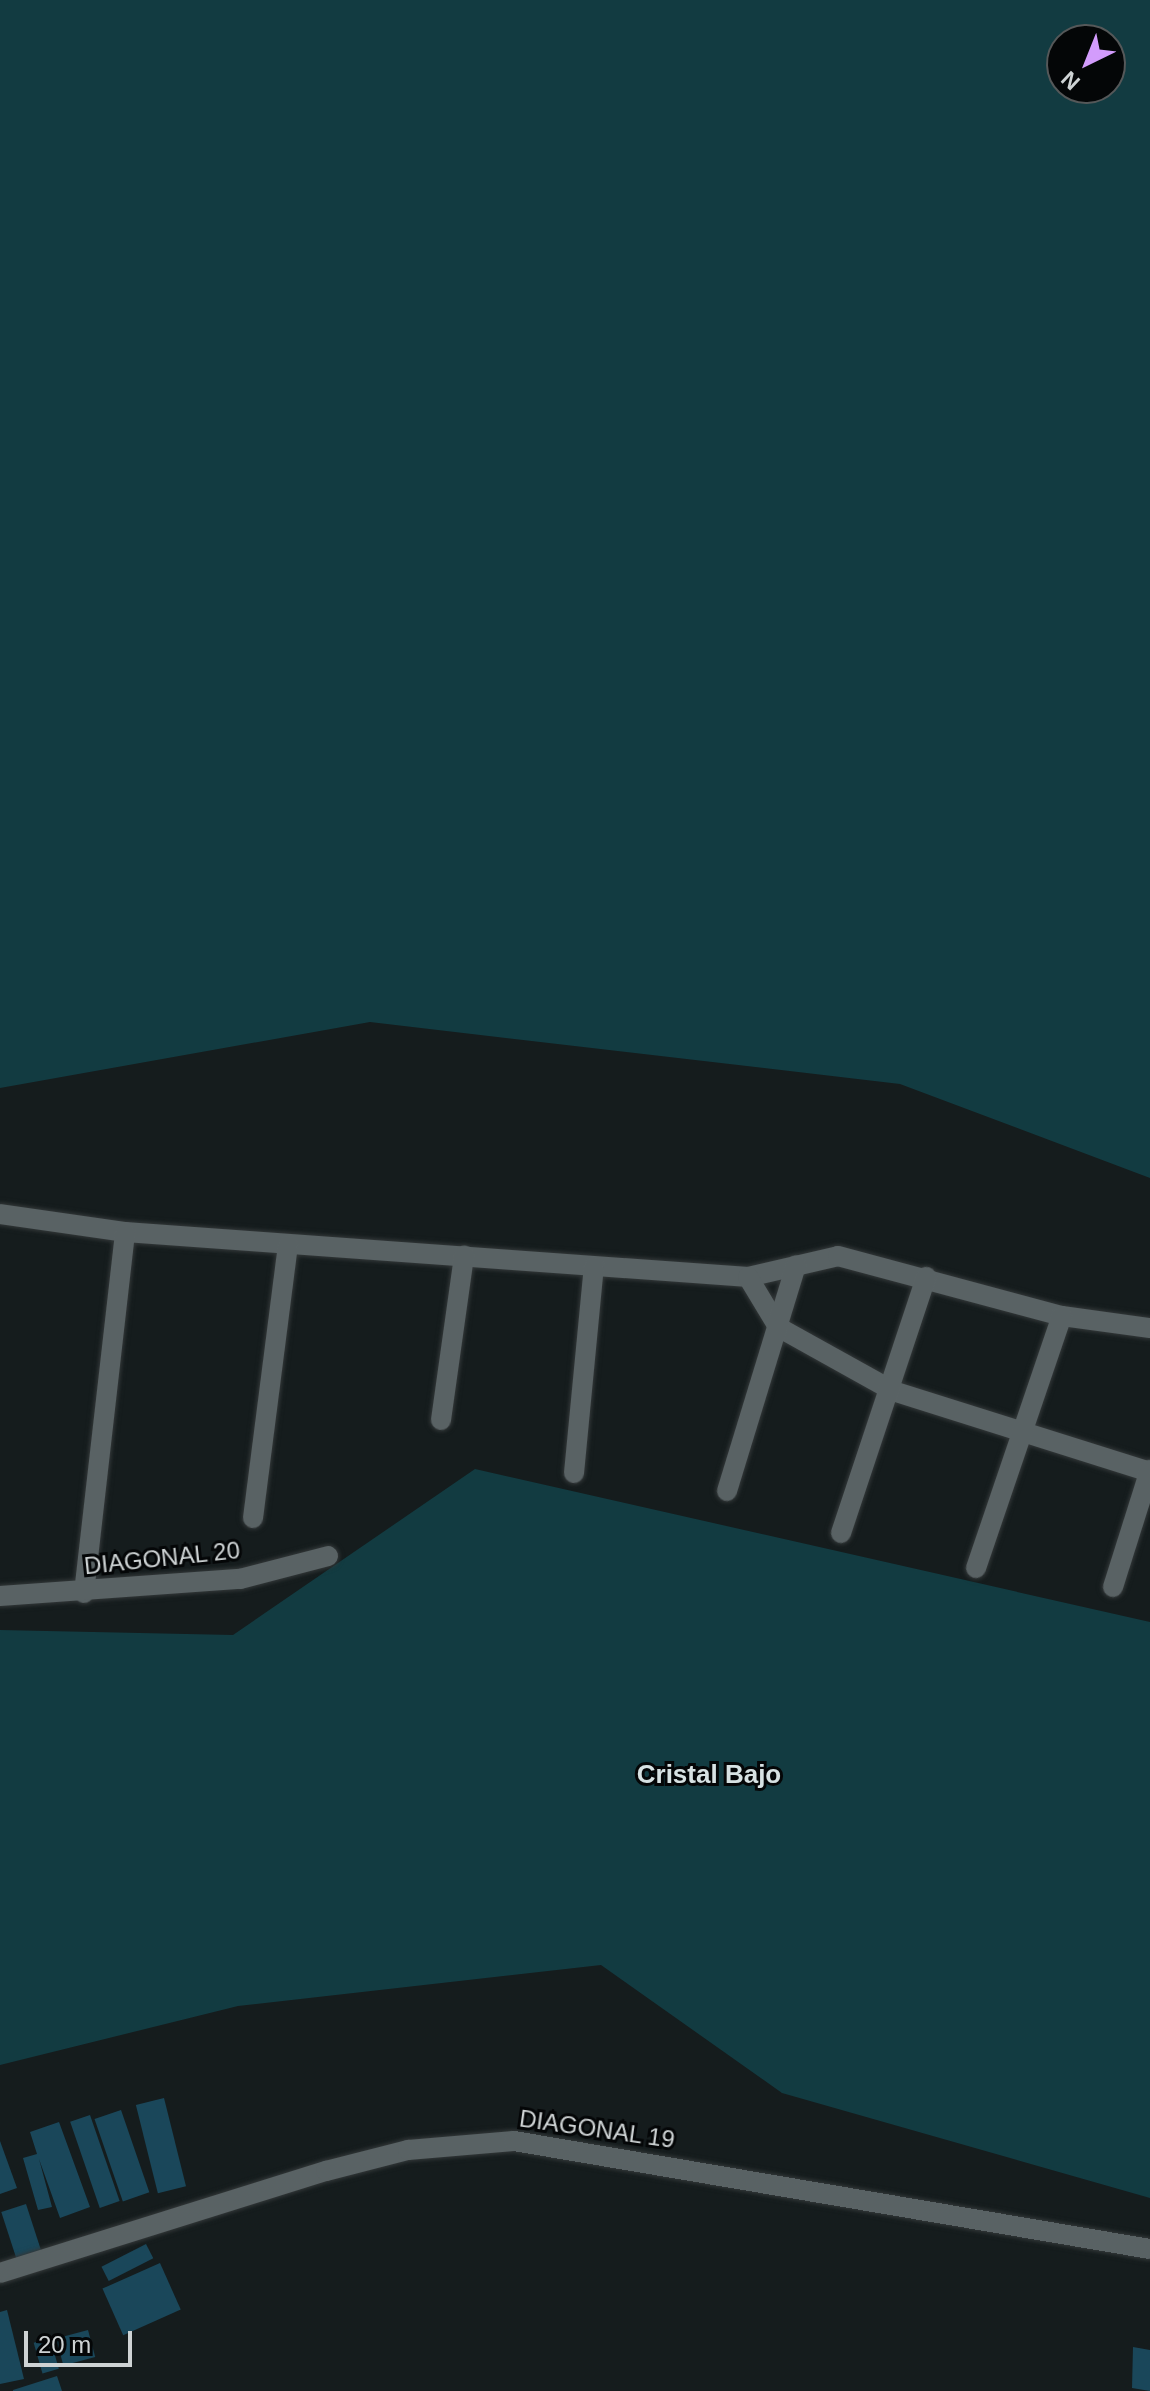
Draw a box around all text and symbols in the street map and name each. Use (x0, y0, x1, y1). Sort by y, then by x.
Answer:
north arrow (1046, 24, 1126, 104)
text: N (1056, 66, 1085, 95)
street label: DIAGONAL 20 (82, 1535, 242, 1581)
district label: Cristal Bajo (637, 1759, 781, 1791)
street label: DIAGONAL 19 (517, 2104, 677, 2154)
scale bar (28, 2315, 136, 2365)
text: 20 m (38, 2331, 91, 2358)

